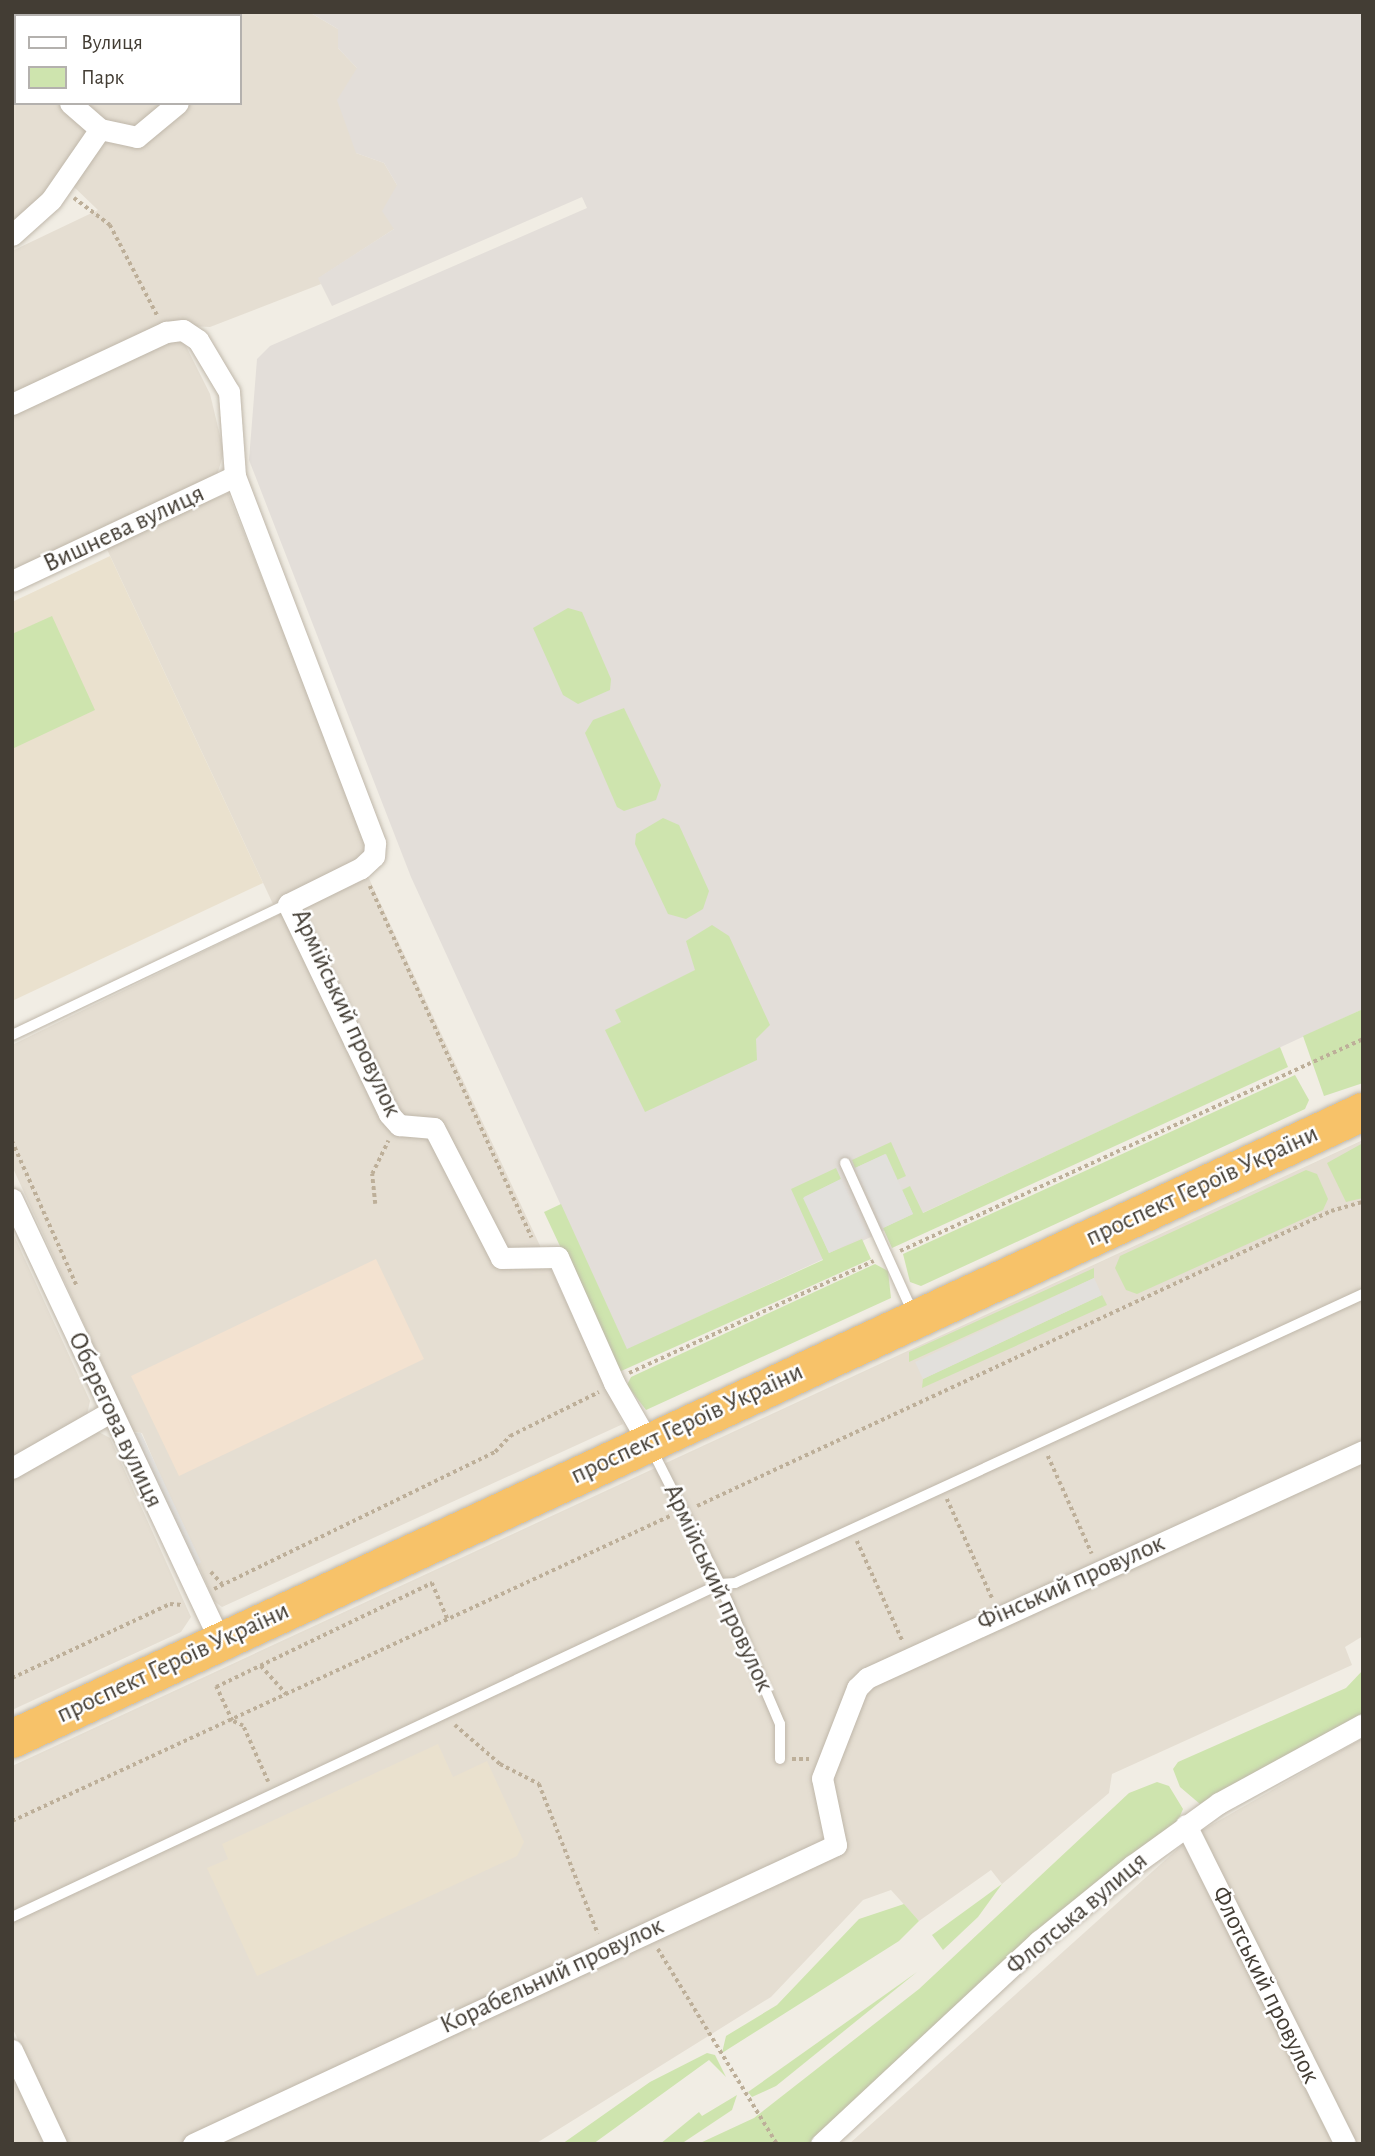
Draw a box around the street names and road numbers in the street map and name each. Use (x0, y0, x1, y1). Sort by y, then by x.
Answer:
street label: Вишнева вулиця (39, 478, 209, 580)
street label: Армійський провулок (284, 904, 408, 1122)
street label: проспект Героїв України (1081, 1118, 1323, 1254)
street label: Оберегова вулиця (61, 1327, 169, 1513)
street label: проспект Героїв України (566, 1356, 808, 1492)
street label: Армійський провулок (656, 1479, 780, 1697)
street label: Фінський провулок (972, 1528, 1170, 1638)
street label: проспект Героїв України (52, 1595, 294, 1731)
street label: Флотська вулиця (1000, 1846, 1154, 1982)
street label: Флотський провулок (1204, 1881, 1326, 2089)
street label: Корабельний провулок (435, 1911, 669, 2041)

